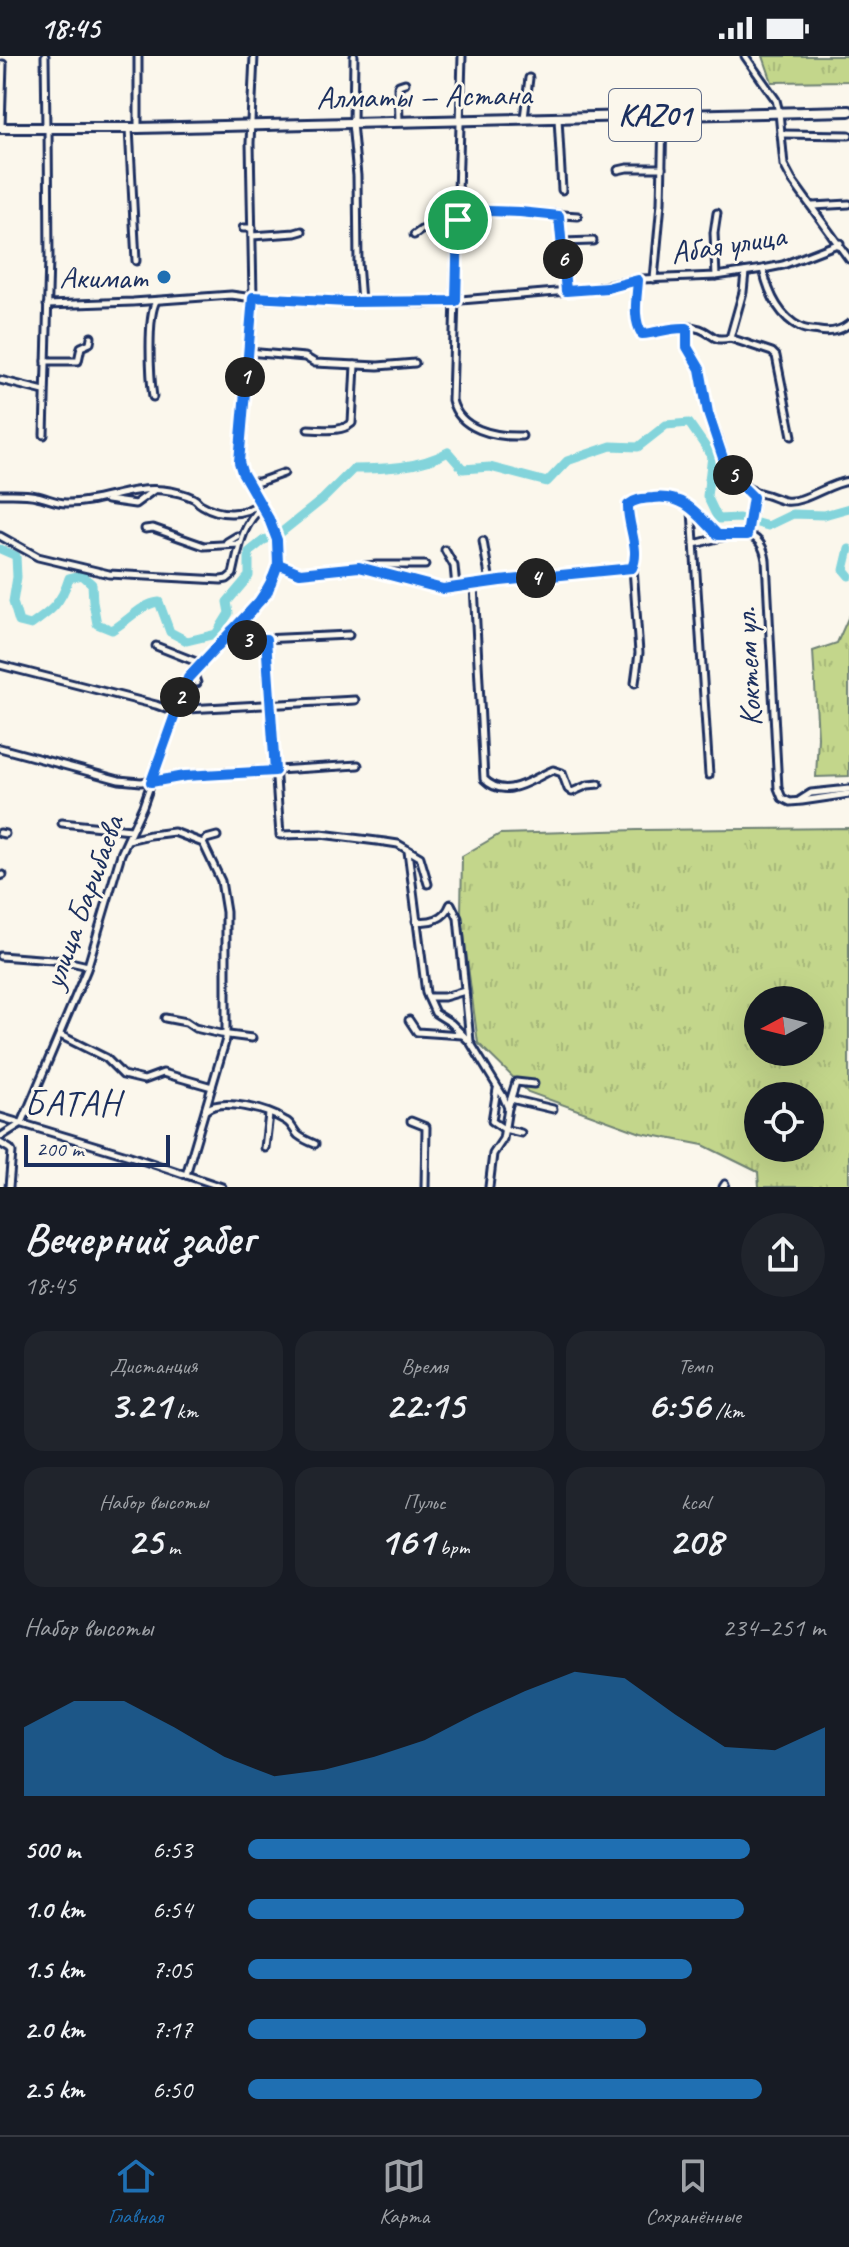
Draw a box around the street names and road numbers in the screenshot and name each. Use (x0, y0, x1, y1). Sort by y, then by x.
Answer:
street label: Алматы — Астана (316, 74, 534, 118)
road number: KАZ01 (609, 89, 701, 141)
street label: Абая улица (668, 214, 790, 273)
street label: Коктем ул. (724, 606, 772, 728)
street label: улица Барибаева (32, 808, 134, 996)

